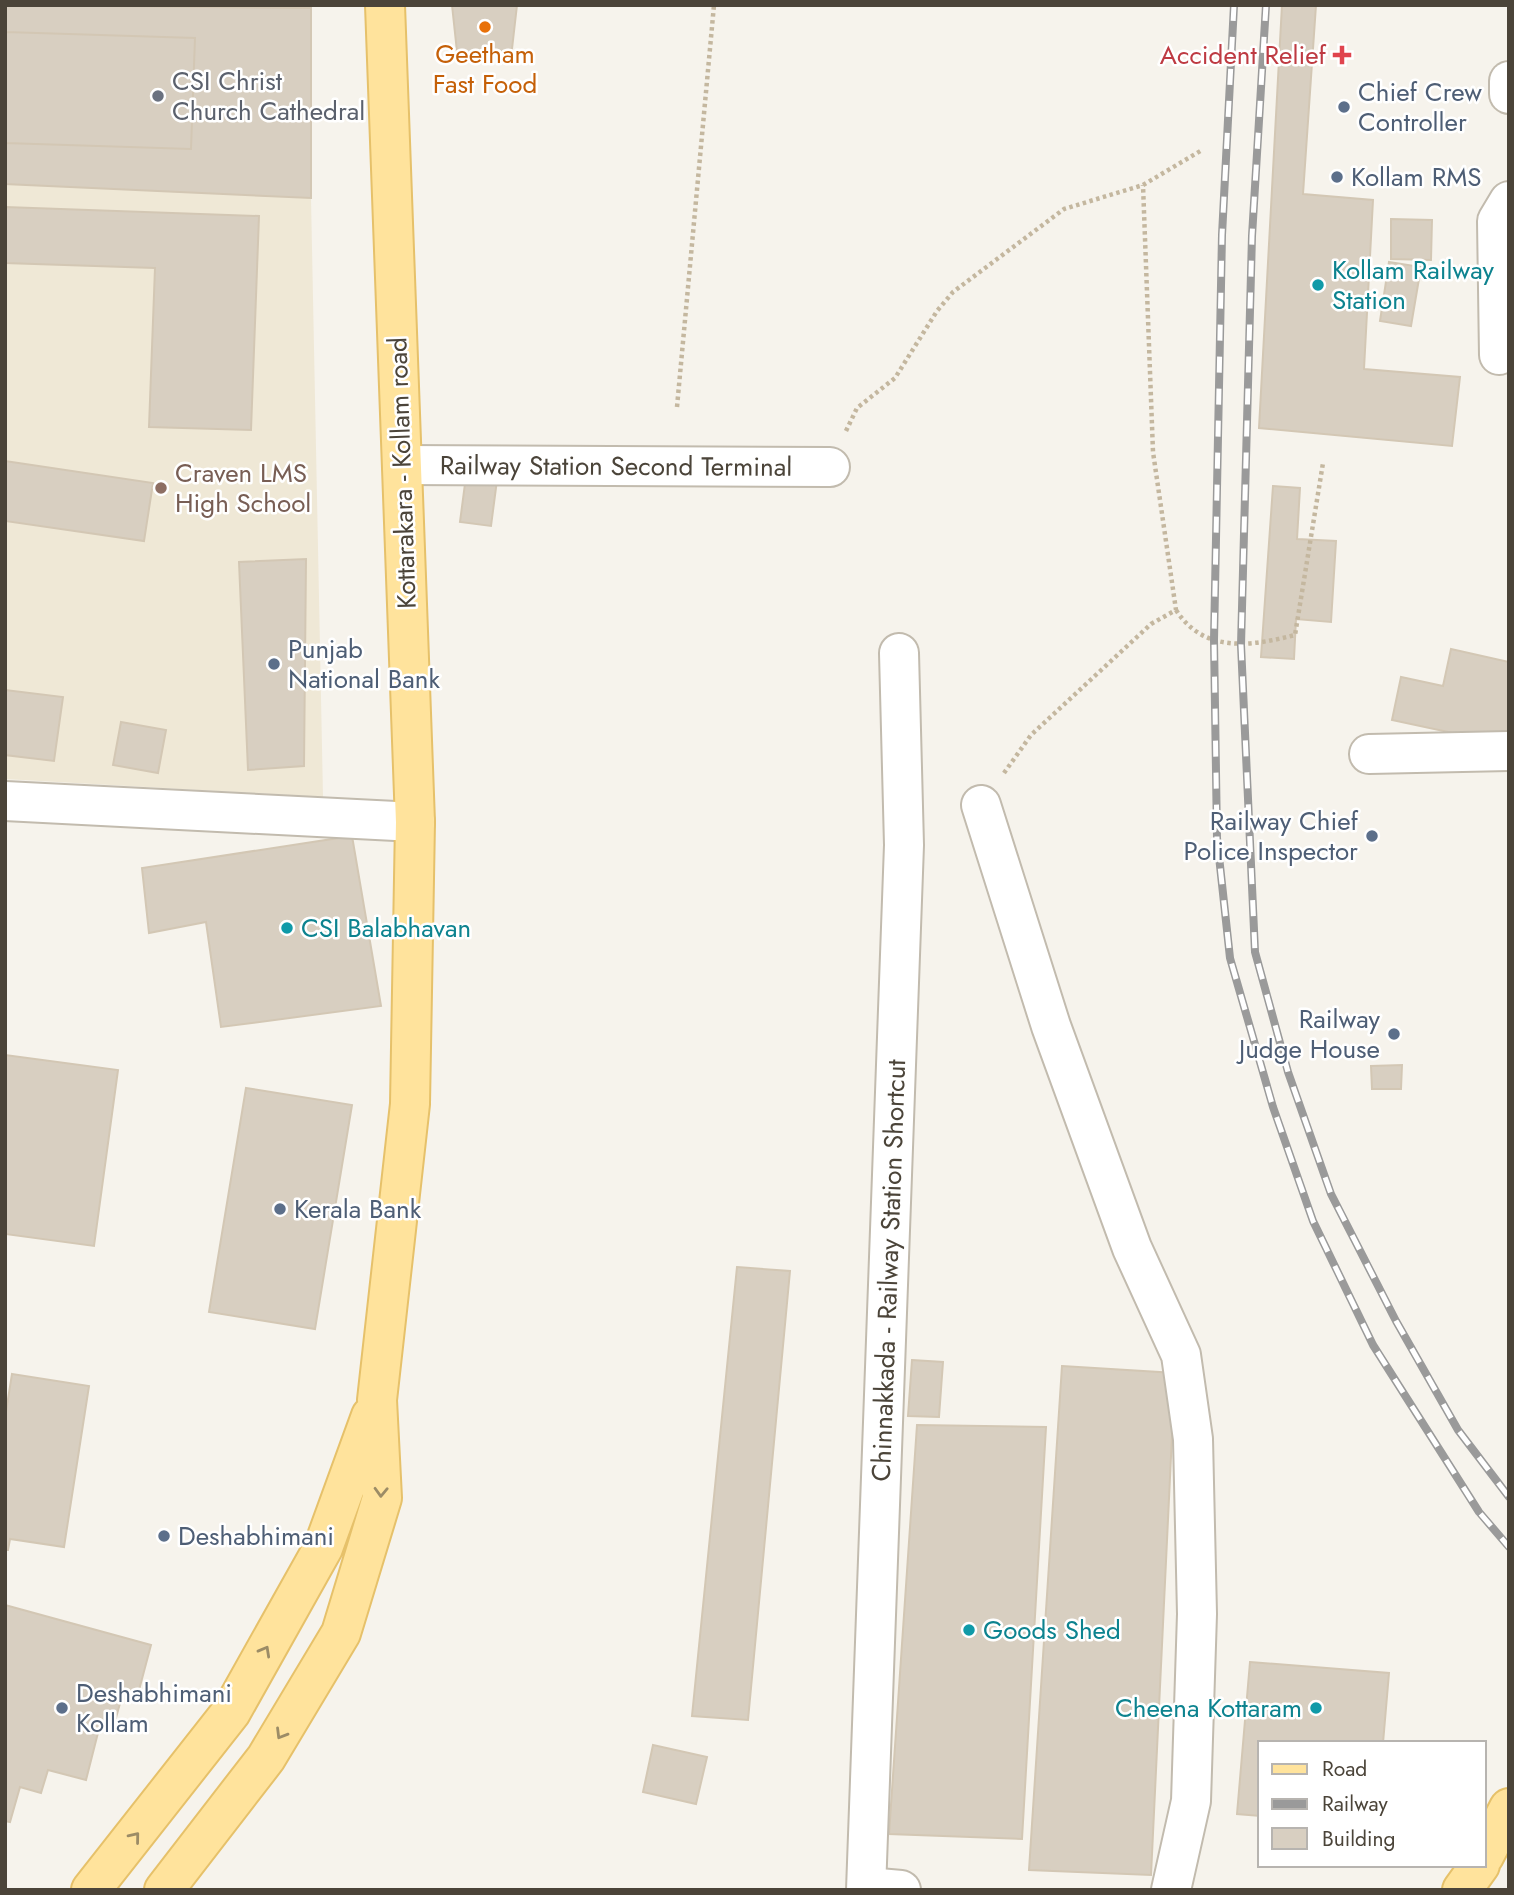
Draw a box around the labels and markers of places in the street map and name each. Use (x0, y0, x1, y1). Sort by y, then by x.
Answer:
marker: Geetham Fast Food (477, 19, 493, 35)
place label: Geetham Fast Food (433, 35, 537, 103)
place label: Accident Relief (1160, 36, 1327, 74)
marker: Accident Relief (1332, 45, 1352, 65)
place label: CSI Christ Church Cathedral (172, 62, 365, 130)
place label: Chief Crew Controller (1358, 73, 1482, 141)
marker: CSI Christ Church Cathedral (150, 88, 166, 104)
marker: Chief Crew Controller (1336, 99, 1352, 115)
place label: Kollam RMS (1351, 158, 1482, 196)
marker: Kollam RMS (1329, 169, 1345, 185)
place label: Kollam Railway Station (1332, 251, 1495, 319)
marker: Kollam Railway Station (1310, 277, 1326, 293)
place label: Craven LMS High School (175, 454, 311, 522)
marker: Craven LMS High School (153, 480, 169, 496)
place label: Punjab National Bank (288, 630, 440, 698)
marker: Punjab National Bank (266, 656, 282, 672)
place label: Railway Chief Police Inspector (1183, 802, 1359, 870)
marker: Railway Chief Police Inspector (1364, 828, 1380, 844)
place label: CSI Balabhavan (301, 909, 471, 947)
marker: CSI Balabhavan (279, 920, 295, 936)
place label: Railway Judge House (1236, 1000, 1381, 1068)
marker: Railway Judge House (1386, 1026, 1402, 1042)
place label: Kerala Bank (294, 1190, 422, 1228)
marker: Kerala Bank (272, 1201, 288, 1217)
place label: Deshabhimani (178, 1517, 334, 1555)
marker: Deshabhimani (156, 1528, 172, 1544)
place label: Goods Shed (983, 1611, 1121, 1649)
marker: Goods Shed (961, 1622, 977, 1638)
place label: Deshabhimani Kollam (76, 1674, 232, 1742)
place label: Cheena Kottaram (1115, 1689, 1302, 1727)
marker: Deshabhimani Kollam (54, 1700, 70, 1716)
marker: Cheena Kottaram (1308, 1700, 1324, 1716)

